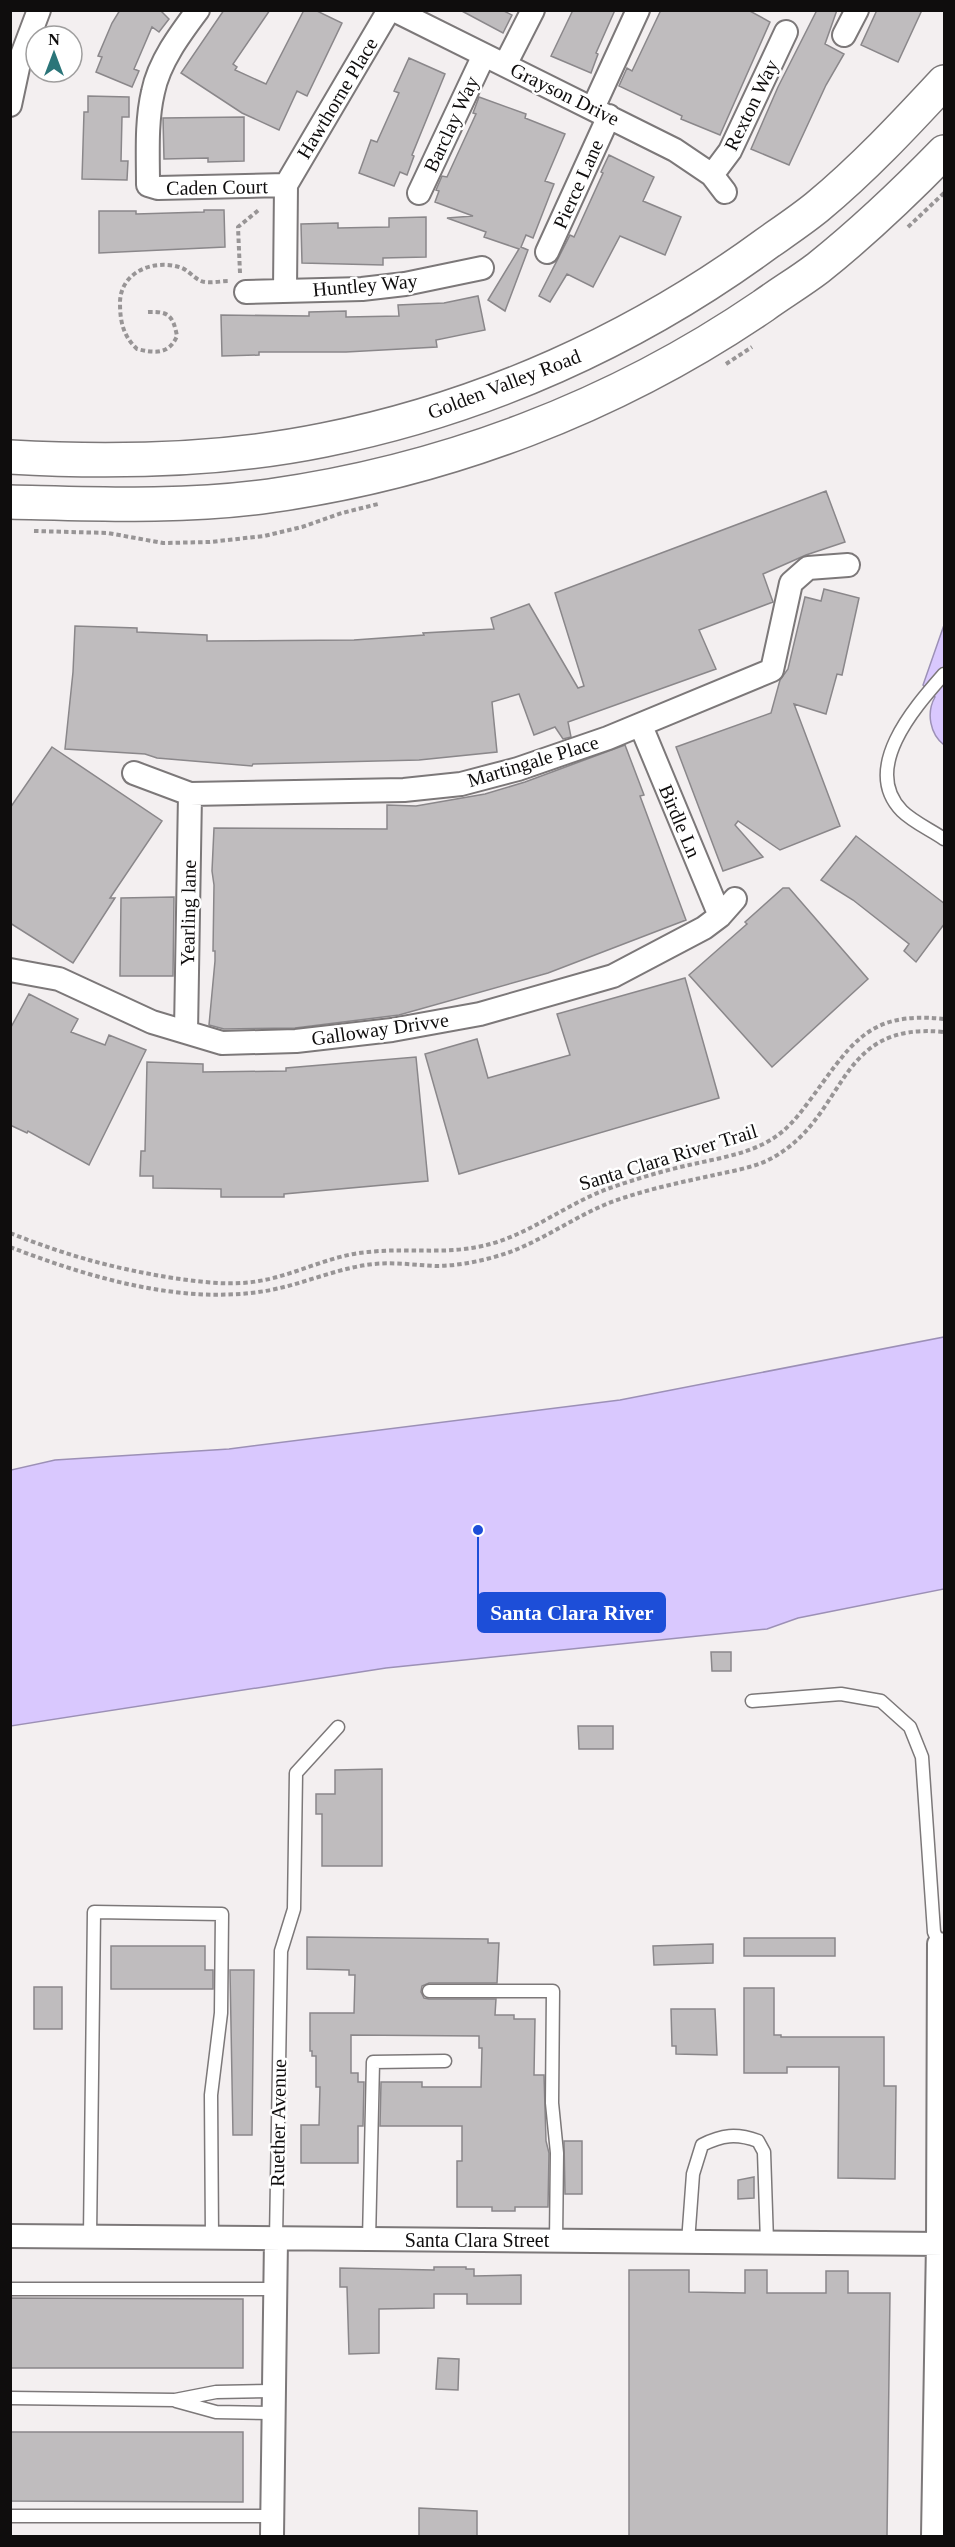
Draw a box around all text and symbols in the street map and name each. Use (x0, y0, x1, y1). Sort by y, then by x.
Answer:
north arrow (24, 24, 84, 84)
text: N (48, 31, 60, 48)
street label: Hawthorne Place (292, 33, 382, 162)
street label: Rexton Way (720, 56, 783, 155)
street label: Grayson Drive (507, 58, 623, 131)
street label: Barclay Way (419, 73, 484, 176)
street label: Pierce Lane (549, 136, 607, 232)
street label: Caden Court (166, 175, 268, 199)
street label: Huntley Way (312, 269, 418, 302)
street label: Golden Valley Road (425, 345, 584, 424)
street label: Martingale Place (465, 731, 602, 792)
street label: Birdle Ln (655, 781, 705, 861)
street label: Yearling lane (176, 860, 201, 966)
street label: Galloway Drivve (310, 1008, 450, 1051)
street label: Santa Clara River Trail (576, 1119, 760, 1195)
callout: Santa Clara River (478, 1593, 665, 1632)
text: Santa Clara River (490, 1601, 654, 1625)
street label: Ruether Avenue (266, 2059, 290, 2187)
street label: Santa Clara Street (405, 2229, 550, 2251)

